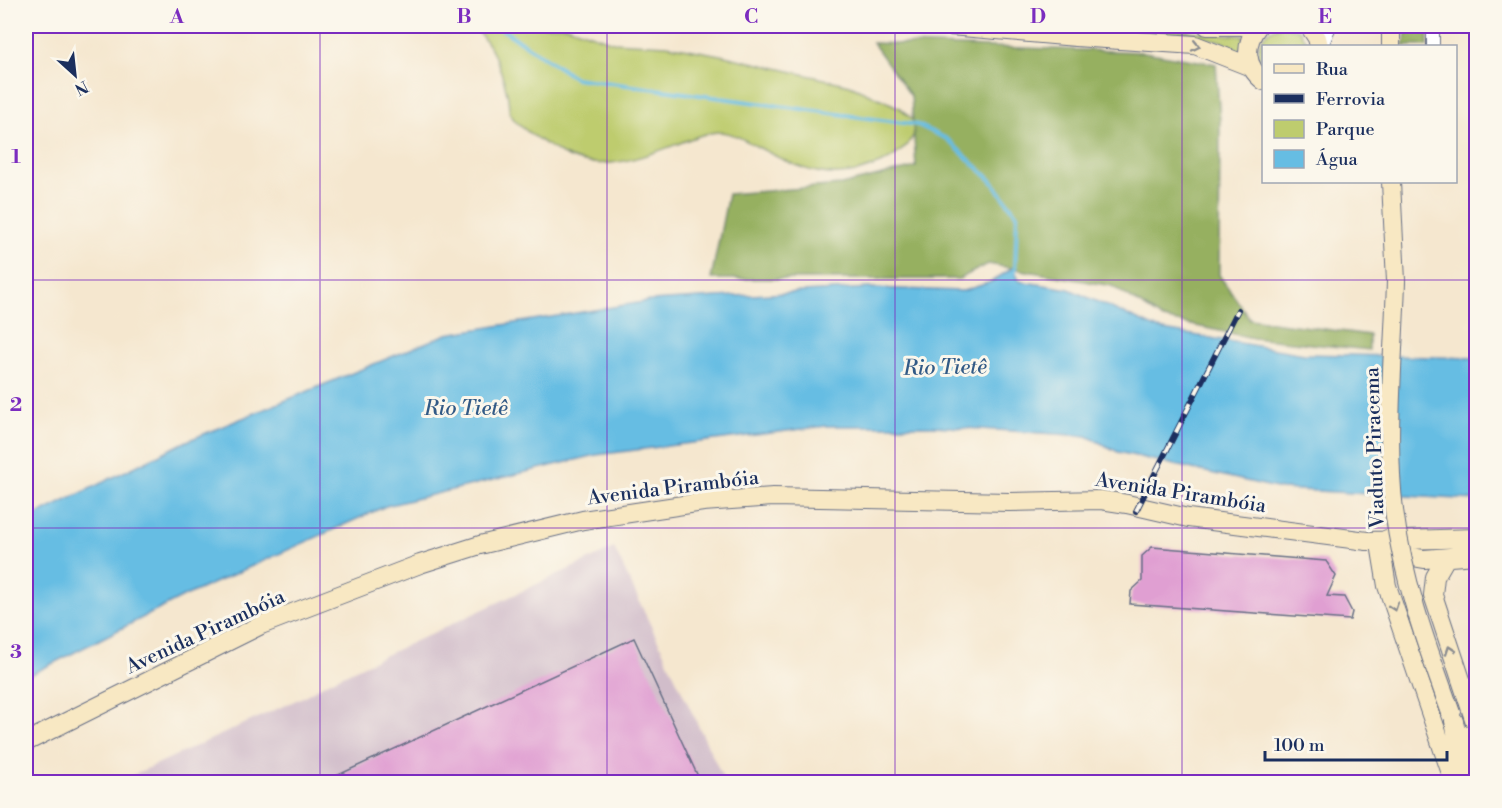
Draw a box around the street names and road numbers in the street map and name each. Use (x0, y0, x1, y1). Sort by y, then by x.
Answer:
street label: Viaduto Piracema (1360, 366, 1391, 530)
street label: Avenida Pirambóia (585, 465, 761, 512)
street label: Avenida Pirambóia (1093, 467, 1269, 519)
street label: Avenida Pirambóia (121, 584, 290, 681)

